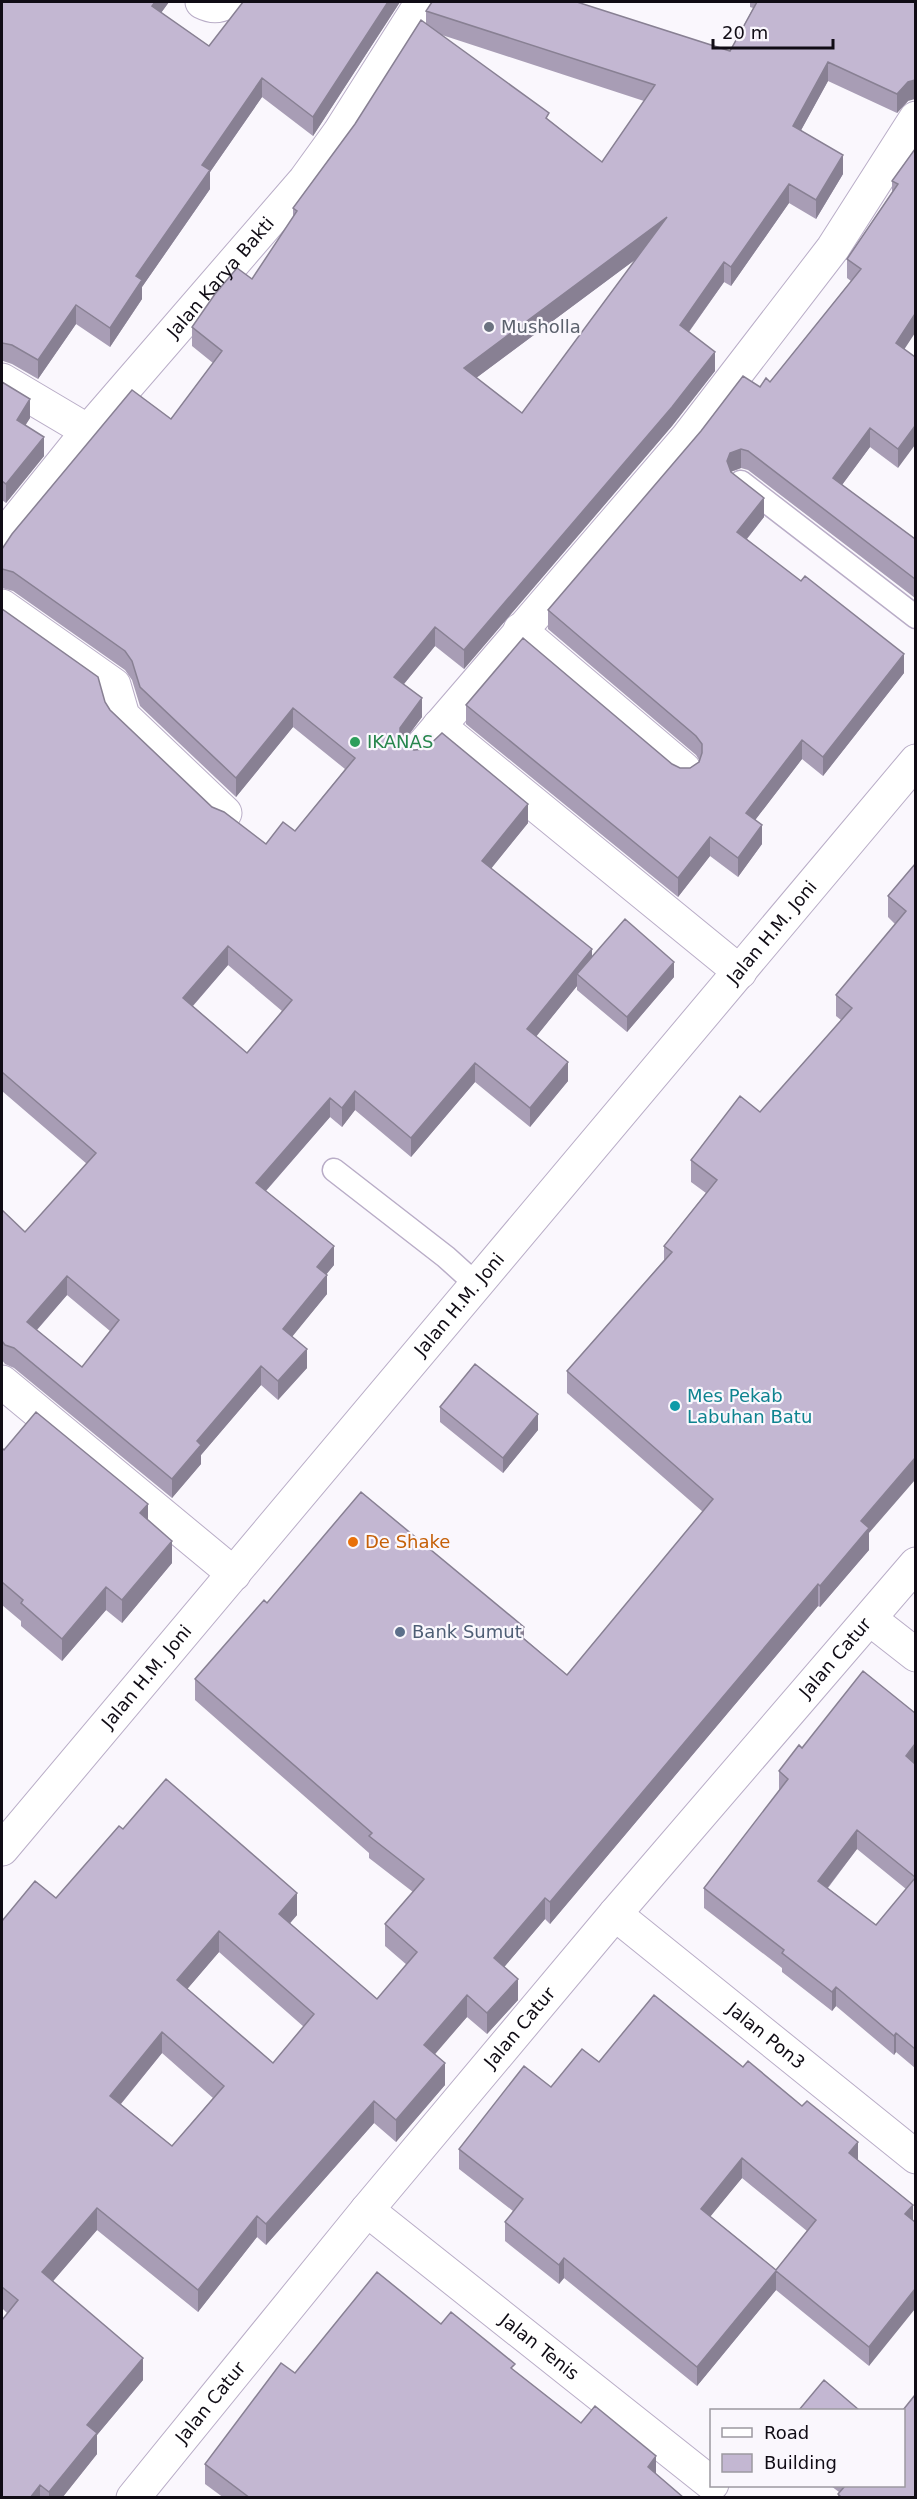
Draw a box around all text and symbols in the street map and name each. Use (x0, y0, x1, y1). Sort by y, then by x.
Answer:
scale bar (713, 12, 833, 50)
text: 20 m (722, 22, 768, 43)
street label: Jalan Karya Bakti (162, 213, 278, 343)
place label: Musholla (501, 316, 581, 337)
marker: Musholla (482, 320, 496, 334)
place label: IKANAS (367, 731, 433, 752)
marker: IKANAS (348, 735, 362, 749)
street label: Jalan H.M. Joni (722, 876, 821, 989)
street label: Jalan H.M. Joni (409, 1248, 508, 1361)
place label: Mes Pekab Labuhan Batu (687, 1385, 812, 1427)
marker: Mes Pekab Labuhan Batu (668, 1399, 682, 1413)
place label: De Shake (365, 1531, 450, 1552)
marker: De Shake (346, 1535, 360, 1549)
street label: Jalan Catur (794, 1613, 875, 1703)
street label: Jalan H.M. Joni (96, 1621, 196, 1733)
place label: Bank Sumut (412, 1621, 522, 1642)
marker: Bank Sumut (393, 1625, 407, 1639)
street label: Jalan Catur (479, 1982, 560, 2073)
street label: Jalan Pon3 (722, 1997, 809, 2073)
street label: Jalan Tenis (495, 2308, 583, 2384)
street label: Jalan Catur (170, 2357, 250, 2448)
legend (710, 2409, 905, 2487)
text: Road (764, 2422, 809, 2443)
text: Building (764, 2452, 837, 2473)

